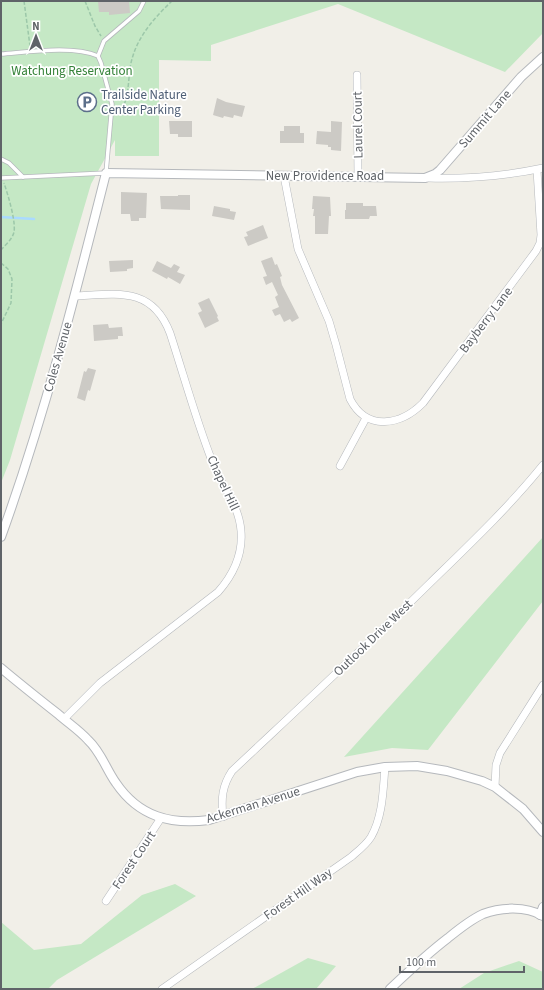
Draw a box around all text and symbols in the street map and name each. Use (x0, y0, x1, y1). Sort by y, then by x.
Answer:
north arrow (16, 16, 56, 56)
text: N (32, 19, 40, 34)
park label: Watchung Reservation (11, 62, 133, 80)
place label: Trailside Nature Center Parking (101, 86, 187, 119)
street label: Summit Lane (455, 86, 515, 152)
parking icon: Trailside Nature Center Parking (76, 91, 98, 113)
street label: Laurel Court (348, 91, 368, 159)
street label: New Providence Road (266, 167, 384, 185)
street label: Bayberry Lane (455, 283, 517, 357)
street label: Coles Avenue (39, 320, 77, 394)
street label: Chapel Hill (202, 452, 244, 514)
street label: Outlook Drive West (329, 595, 417, 680)
street label: Ackerman Avenue (204, 782, 302, 828)
street label: Forest Court (108, 827, 160, 893)
street label: Forest Hill Way (260, 864, 336, 924)
scale bar (400, 948, 524, 974)
text: 100 m (406, 954, 436, 971)

